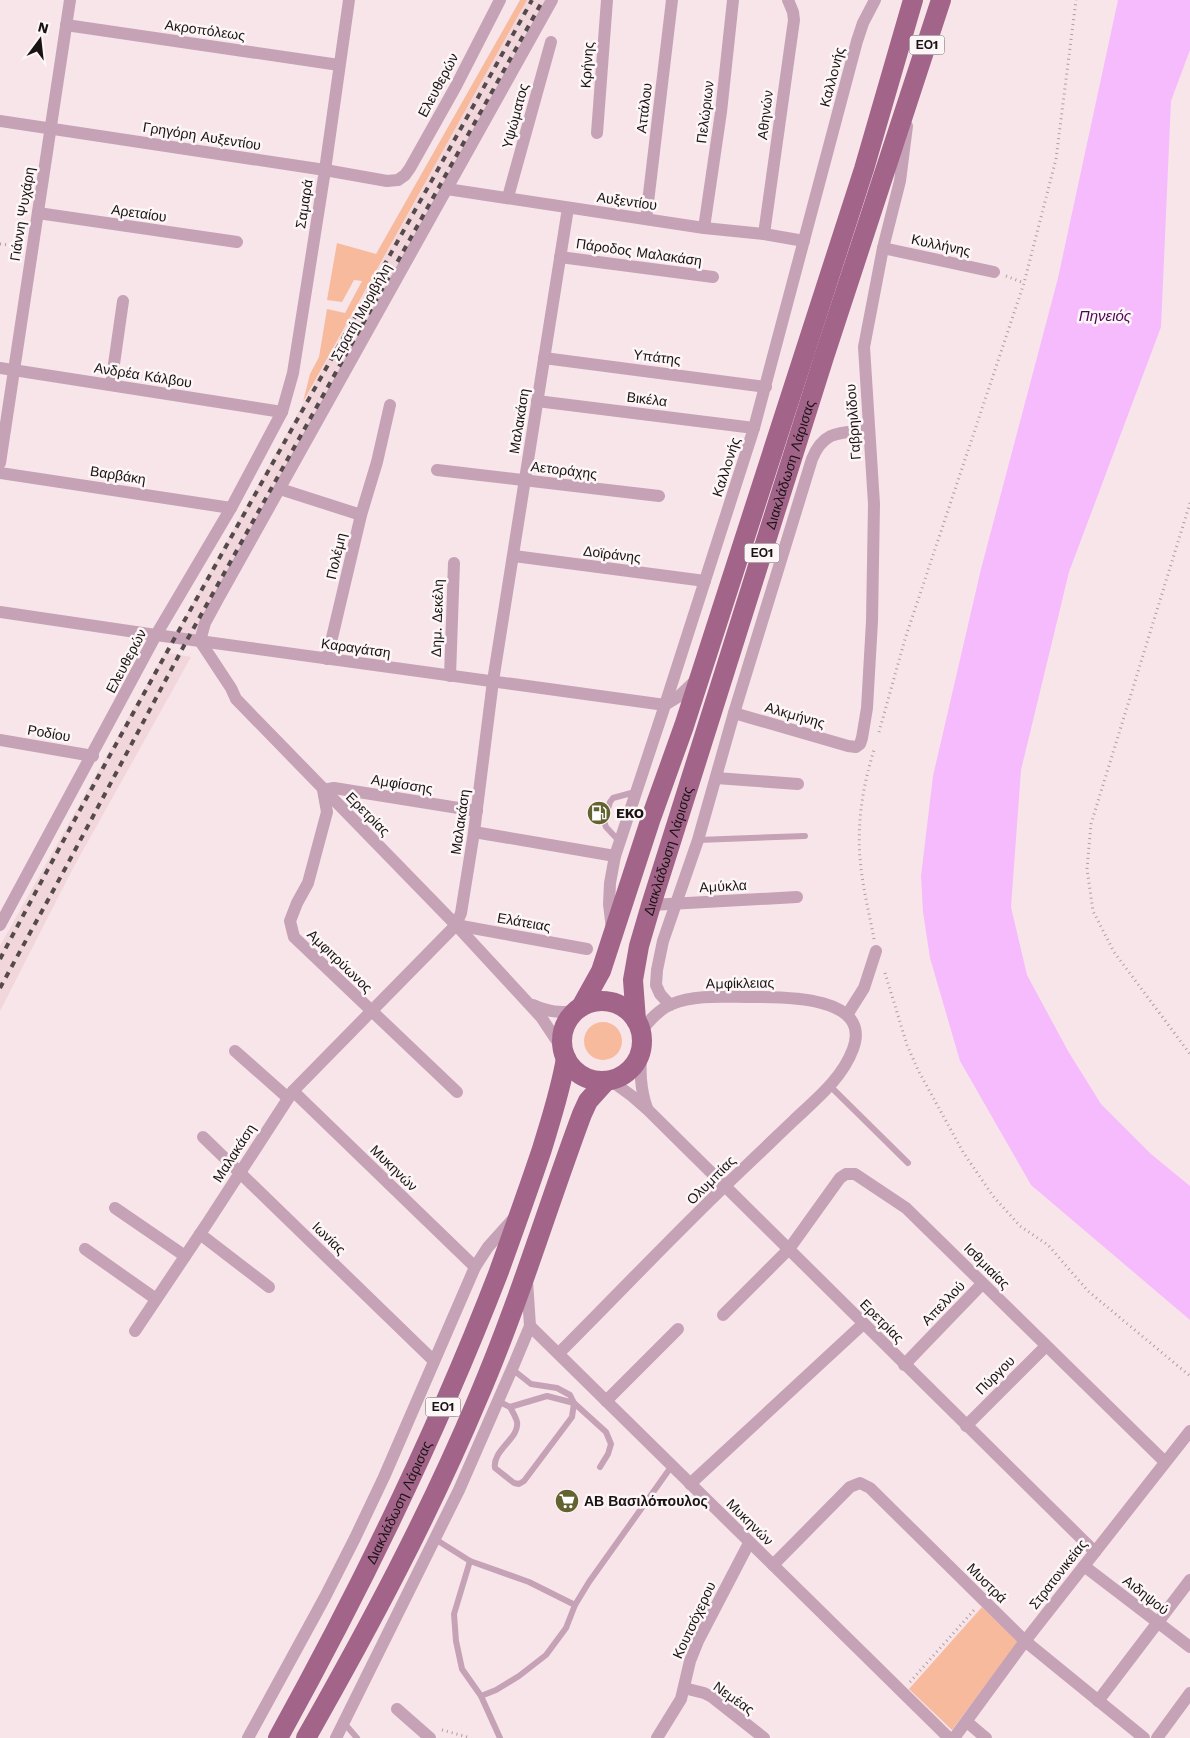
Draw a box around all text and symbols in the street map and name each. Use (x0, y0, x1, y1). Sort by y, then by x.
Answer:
north arrow (15, 15, 65, 65)
street label: Ακροπόλεως (164, 16, 246, 44)
text: N (36, 18, 50, 37)
road number: ΕΟ1 (910, 36, 944, 54)
street label: Κρήνης (577, 41, 597, 89)
street label: Καλλoνής (816, 45, 848, 109)
street label: Ελευθερών (414, 50, 462, 120)
street label: Πελώριων (693, 80, 717, 144)
street label: Υψώματος (499, 81, 531, 150)
street label: Αττάλου (633, 82, 655, 134)
street label: Αθηνών (754, 89, 776, 141)
street label: Γρηγόρη Αυξεντίου (142, 119, 262, 153)
street label: Γιάννη Ψυχάρη (7, 166, 37, 262)
street label: Σαμαρά (292, 178, 316, 230)
street label: Αυξεντίου (596, 189, 658, 213)
street label: Αρεταίου (110, 201, 168, 225)
street label: Κυλλήνης (910, 231, 972, 259)
street label: Πάροδος Μαλακάση (575, 235, 703, 269)
street label: Στρατή Μυριβήλη (328, 261, 394, 363)
water label: Πηνειός (1079, 307, 1132, 325)
street label: Υπάτης (632, 346, 682, 368)
street label: Ανδρέα Κάλβου (93, 359, 193, 391)
street label: Γαβρηιλίδου (842, 383, 864, 461)
street label: Μαλακάση (506, 387, 532, 455)
street label: Βικέλα (626, 389, 668, 409)
street label: Διακλάδωση Λάρισας (762, 398, 818, 531)
street label: Καλλoνής (709, 435, 743, 499)
street label: Αετοράχης (530, 458, 598, 482)
street label: Βαρβάκη (89, 463, 147, 487)
street label: Πολέμη (323, 531, 349, 581)
street label: Δοϊράνης (582, 543, 642, 565)
road number: ΕΟ1 (744, 544, 780, 562)
street label: Δημ. Δεκέλη (428, 579, 446, 657)
street label: Ελευθερών (102, 626, 150, 696)
street label: Καραγάτση (320, 635, 392, 661)
street label: Αλκμήνης (763, 699, 827, 731)
street label: Ροδίου (26, 721, 72, 745)
street label: Αμφίσσης (370, 771, 434, 797)
street label: Διακλάδωση Λάρισας (640, 784, 696, 917)
street label: Μαλακάση (447, 788, 473, 856)
street label: Ερετρίας (343, 789, 393, 839)
fuel station icon: EKO (586, 800, 612, 826)
place label: EKO (616, 805, 644, 821)
street label: Αμύκλα (699, 877, 747, 895)
street label: Ελάτειας (496, 909, 552, 935)
street label: Αμφιτρύωνος (304, 926, 376, 996)
street label: Αμφίκλειας (706, 974, 775, 992)
street label: Μαλακάση (209, 1121, 259, 1185)
street label: Μυκηνών (367, 1142, 421, 1194)
street label: Ολυμπίας (683, 1152, 739, 1208)
street label: Ιωνίας (309, 1218, 349, 1258)
street label: Ισθμιαίας (961, 1240, 1013, 1292)
street label: Απελλού (918, 1278, 968, 1328)
street label: Ερετρίας (857, 1296, 907, 1346)
street label: Πύργου (972, 1352, 1018, 1398)
road number: ΕΟ1 (426, 1398, 460, 1416)
street label: Διακλάδωση Λάρισας (363, 1438, 435, 1566)
supermarket icon: ΑΒ Βασιλόπουλος (554, 1488, 580, 1514)
place label: ΑΒ Βασιλόπουλος (584, 1493, 708, 1509)
street label: Μυκηνών (723, 1495, 777, 1549)
street label: Στρατονικείας (1026, 1536, 1090, 1612)
street label: Μυστρά (964, 1560, 1010, 1606)
street label: Αιδηψού (1120, 1572, 1172, 1618)
street label: Κουτσόχερου (669, 1579, 719, 1661)
street label: Νεμέας (711, 1678, 758, 1718)

